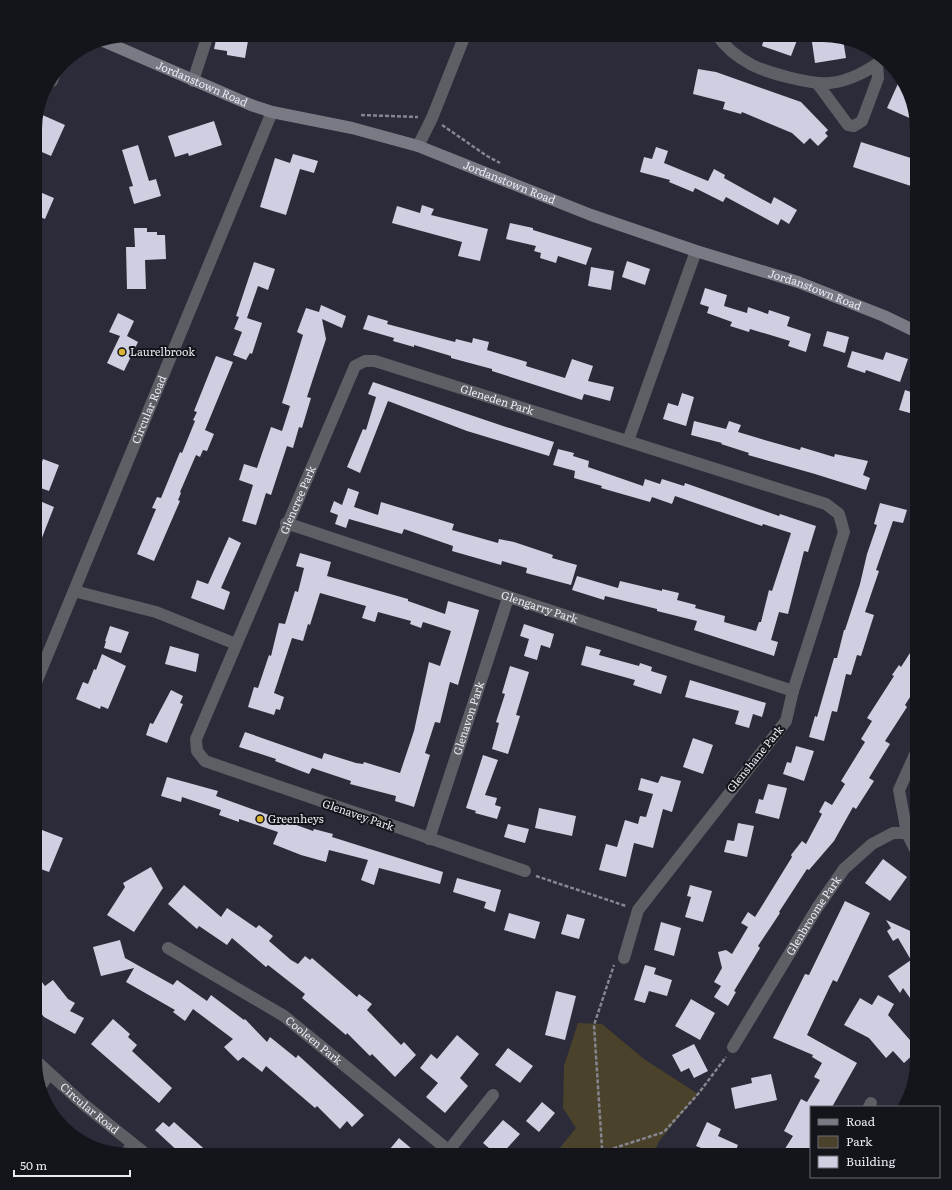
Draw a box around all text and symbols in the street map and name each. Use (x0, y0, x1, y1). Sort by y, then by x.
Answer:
street label: Jordanstown Road (154, 56, 251, 110)
street label: Jordanstown Road (461, 156, 559, 207)
street label: Jordanstown Road (767, 265, 864, 313)
place label: Laurelbrook (130, 343, 195, 359)
marker: Laurelbrook (117, 347, 127, 357)
street label: Circular Road (127, 372, 169, 446)
street label: Gleneden Park (459, 380, 536, 418)
street label: Glencree Park (275, 463, 319, 536)
street label: Glengarry Park (499, 586, 580, 626)
street label: Glenavon Park (448, 679, 487, 757)
street label: Glenshane Park (722, 721, 786, 795)
street label: Glenavey Park (320, 794, 396, 834)
place label: Greenheys (268, 810, 324, 826)
marker: Greenheys (255, 814, 265, 824)
street label: Glenbroome Park (781, 872, 844, 958)
street label: Cooleen Park (283, 1012, 346, 1068)
street label: Circular Road (57, 1078, 123, 1137)
legend (810, 1106, 940, 1178)
text: Road (846, 1112, 876, 1130)
text: Park (846, 1132, 873, 1150)
scale bar (14, 1152, 130, 1178)
text: Building (846, 1152, 896, 1170)
text: 50 m (20, 1156, 47, 1174)

